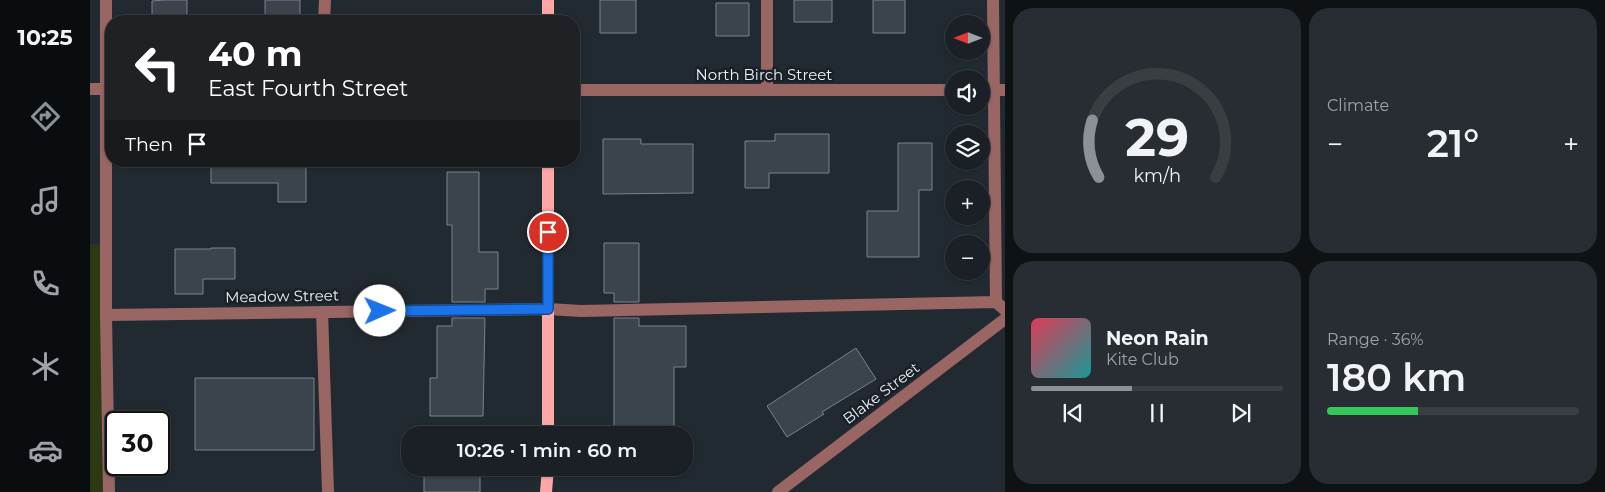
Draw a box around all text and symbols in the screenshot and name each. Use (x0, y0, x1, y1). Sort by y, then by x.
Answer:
north arrow (945, 15, 990, 60)
map controls (945, 15, 990, 280)
text: 10:25 (17, 24, 73, 51)
text: 40 m (208, 32, 303, 75)
icon: left (125, 35, 190, 100)
street label: North Birch Street (696, 65, 832, 84)
button: sound (945, 70, 990, 115)
text: East Fourth Street (208, 75, 408, 102)
text: Climate (1327, 96, 1389, 115)
icon: directions (28, 99, 63, 134)
text: 29 (1125, 106, 1189, 169)
text: 21° (1427, 120, 1479, 167)
button: layers (945, 125, 990, 170)
text: − (1327, 127, 1343, 161)
text: + (1563, 127, 1579, 161)
icon: arrive (183, 130, 211, 158)
text: Then (125, 133, 173, 156)
text: km/h (1133, 165, 1181, 186)
button: + (945, 180, 990, 225)
icon: music (28, 183, 63, 218)
pin (527, 211, 569, 253)
icon: arrive (534, 218, 562, 246)
button: − (945, 235, 990, 280)
icon: phone (28, 266, 63, 301)
position arrow (353, 284, 405, 336)
street label: Meadow Street (225, 286, 339, 306)
text: Neon Rain (1106, 327, 1209, 350)
text: Range · 36% (1327, 330, 1424, 349)
icon: climate (28, 349, 63, 384)
text: Kite Club (1106, 350, 1179, 369)
text: 180 km (1327, 354, 1466, 401)
street label: Blake Street (839, 358, 923, 428)
icon: previous (1059, 399, 1087, 427)
icon: pause (1143, 399, 1171, 427)
icon: next (1227, 399, 1255, 427)
speed limit sign: 30 (105, 411, 170, 476)
icon: car (28, 433, 63, 468)
text: 10:26 · 1 min · 60 m (457, 439, 637, 462)

